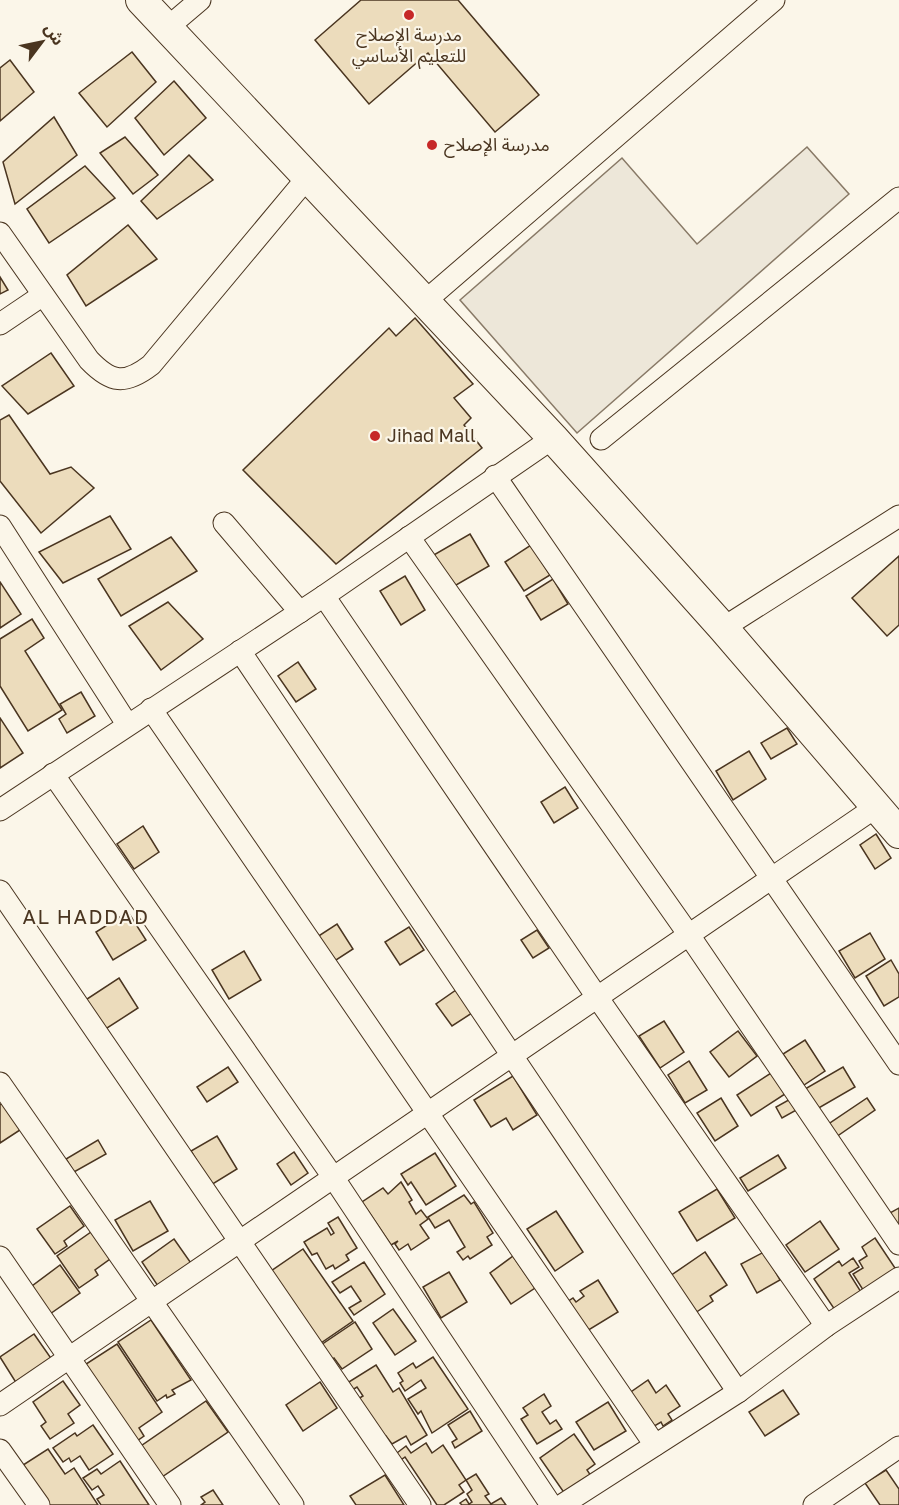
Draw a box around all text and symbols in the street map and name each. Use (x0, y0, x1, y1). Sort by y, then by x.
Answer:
marker: مدرسة الإصلاح للتعليم الأساسي (402, 8, 416, 22)
north arrow (12, 12, 72, 72)
text: ش (40, 19, 69, 49)
place label: مدرسة الإصلاح للتعليم الأساسي (352, 23, 466, 69)
place label: مدرسة الإصلاح (444, 133, 550, 158)
marker: مدرسة الإصلاح (425, 138, 439, 152)
place label: Jihad Mall (387, 424, 476, 446)
marker: Jihad Mall (368, 429, 382, 443)
district label: AL HADDAD (23, 904, 149, 928)

